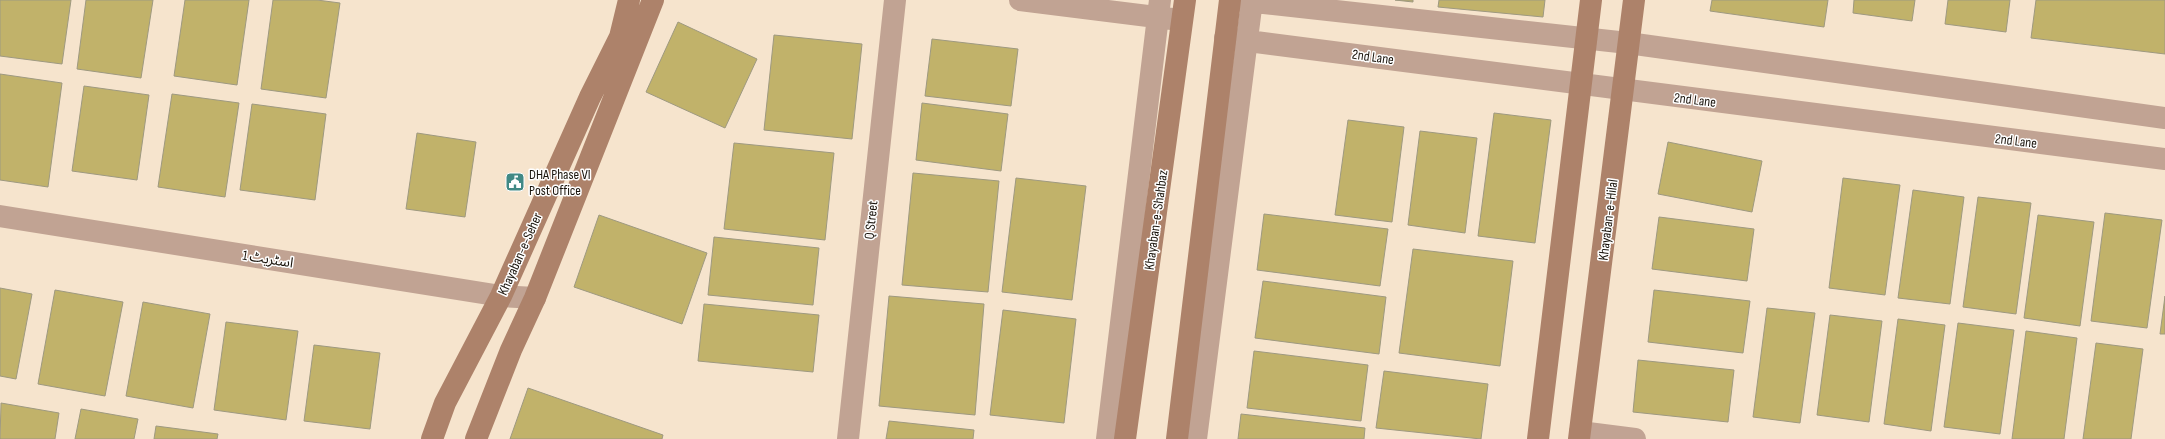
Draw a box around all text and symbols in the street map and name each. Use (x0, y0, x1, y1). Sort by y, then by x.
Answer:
street label: 2nd Lane (1351, 46, 1395, 68)
street label: 2nd Lane (1673, 89, 1717, 111)
street label: 2nd Lane (1994, 130, 2038, 152)
place label: DHA Phase VI Post Office (529, 166, 591, 199)
street label: Khayaban-e-Shahbaz (1141, 169, 1171, 271)
public building icon: DHA Phase VI Post Office (504, 171, 526, 193)
street label: Khayaban-e-Hilal (1595, 178, 1621, 262)
street label: Q Street (861, 200, 881, 240)
street label: Khayaban-e-Seher (494, 210, 546, 298)
street label: اسٹریٹ 1 (241, 247, 295, 271)

